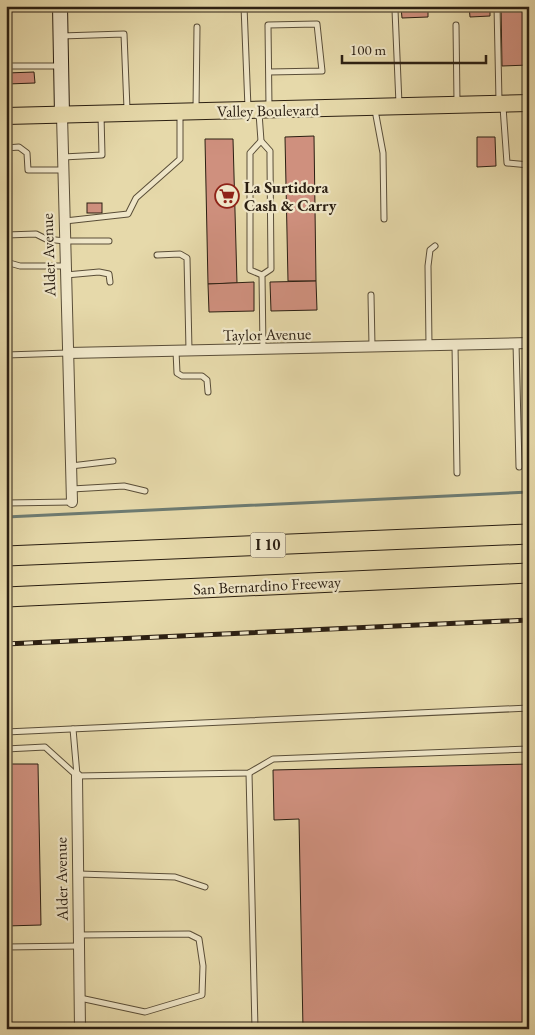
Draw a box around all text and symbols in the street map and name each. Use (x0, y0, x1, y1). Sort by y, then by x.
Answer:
scale bar (342, 32, 486, 64)
text: 100 m (350, 40, 387, 59)
street label: Valley Boulevard (217, 99, 320, 122)
place label: La Surtidora Cash & Carry (244, 177, 337, 216)
supermarket icon: La Surtidora Cash & Carry (214, 183, 240, 209)
street label: Alder Avenue (37, 213, 60, 298)
street label: Taylor Avenue (223, 323, 311, 346)
road number: I 10 (250, 532, 286, 558)
street label: San Bernardino Freeway (193, 571, 342, 600)
street label: Alder Avenue (50, 837, 73, 922)

